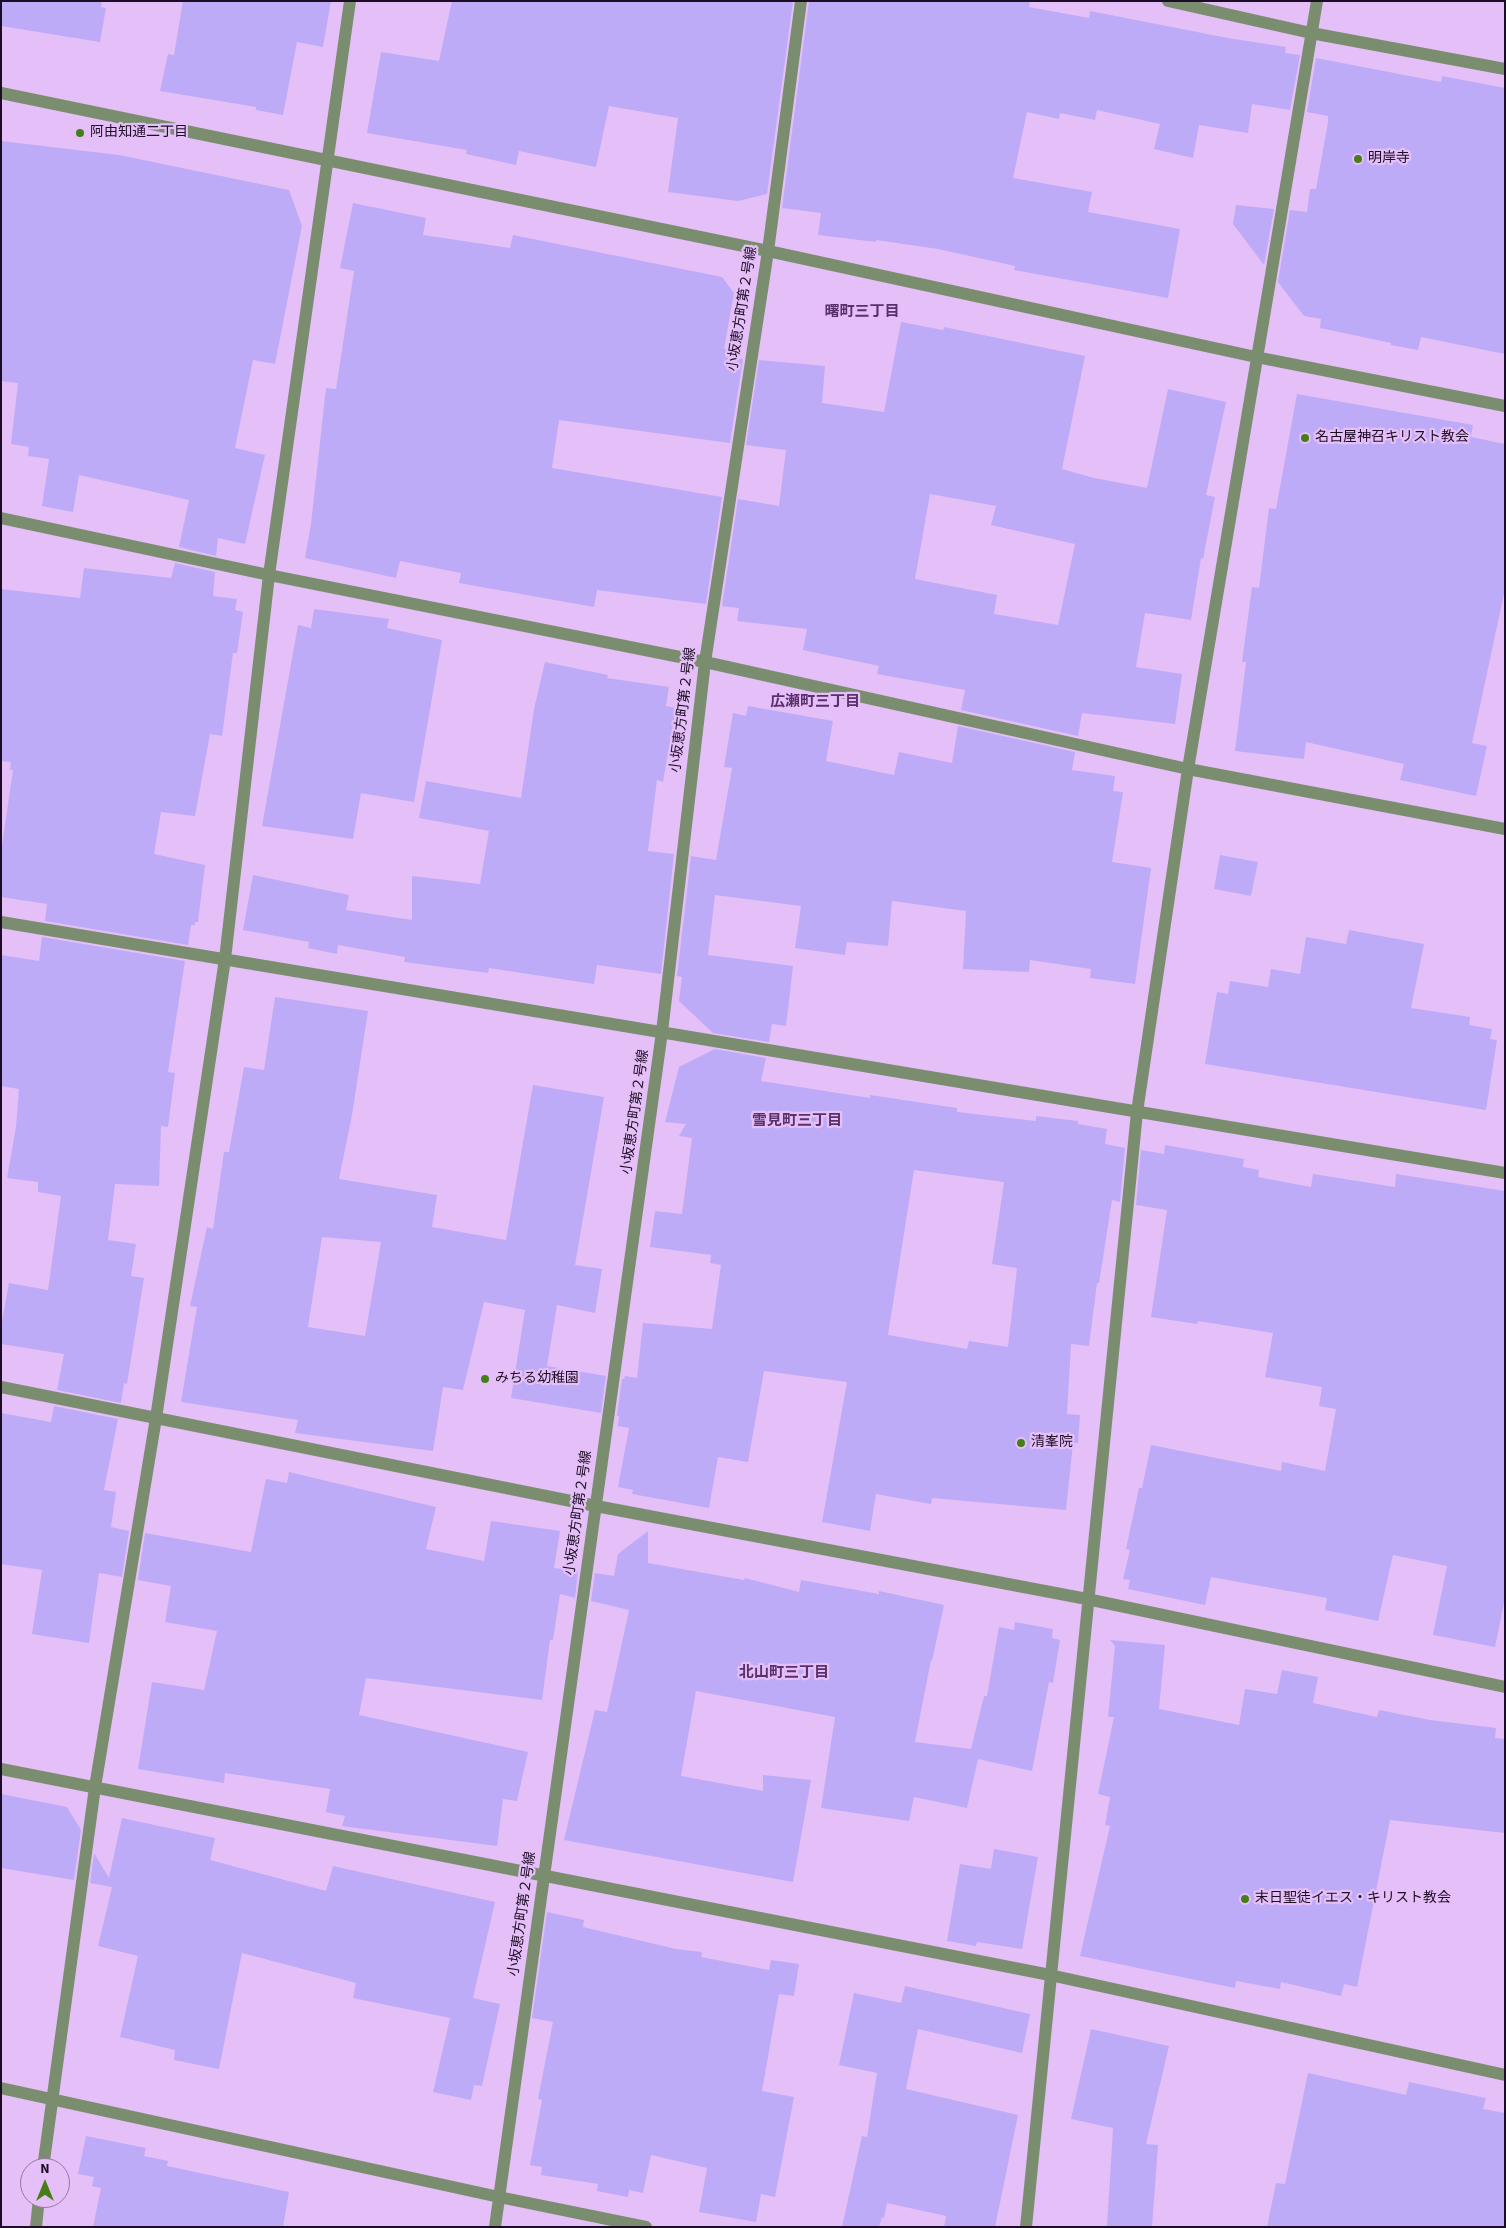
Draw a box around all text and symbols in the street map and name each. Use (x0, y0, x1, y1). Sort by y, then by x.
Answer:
place label: 阿由知通二丁目 (90, 125, 188, 141)
marker: 阿由知通二丁目 (74, 127, 86, 139)
place label: 明岸寺 (1368, 151, 1410, 167)
marker: 明岸寺 (1352, 153, 1364, 165)
street label: 小坂恵方町第２号線 (725, 245, 761, 373)
district label: 曙町三丁目 (825, 304, 899, 322)
place label: 名古屋神召キリスト教会 (1315, 430, 1469, 446)
marker: 名古屋神召キリスト教会 (1299, 432, 1311, 444)
street label: 小坂恵方町第２号線 (668, 646, 700, 774)
district label: 広瀬町三丁目 (770, 694, 860, 712)
street label: 小坂恵方町第２号線 (619, 1048, 653, 1176)
district label: 雪見町三丁目 (752, 1113, 842, 1131)
place label: みちる幼稚園 (495, 1371, 579, 1387)
marker: みちる幼稚園 (479, 1373, 491, 1385)
place label: 清峯院 (1031, 1435, 1073, 1451)
marker: 清峯院 (1015, 1437, 1027, 1449)
street label: 小坂恵方町第２号線 (562, 1449, 596, 1577)
district label: 北山町三丁目 (739, 1665, 829, 1683)
street label: 小坂恵方町第２号線 (506, 1850, 540, 1978)
place label: 末日聖徒イエス・キリスト教会 (1255, 1891, 1451, 1907)
marker: 末日聖徒イエス・キリスト教会 (1239, 1893, 1251, 1905)
north arrow (20, 2158, 70, 2208)
text: N (40, 2159, 50, 2179)

